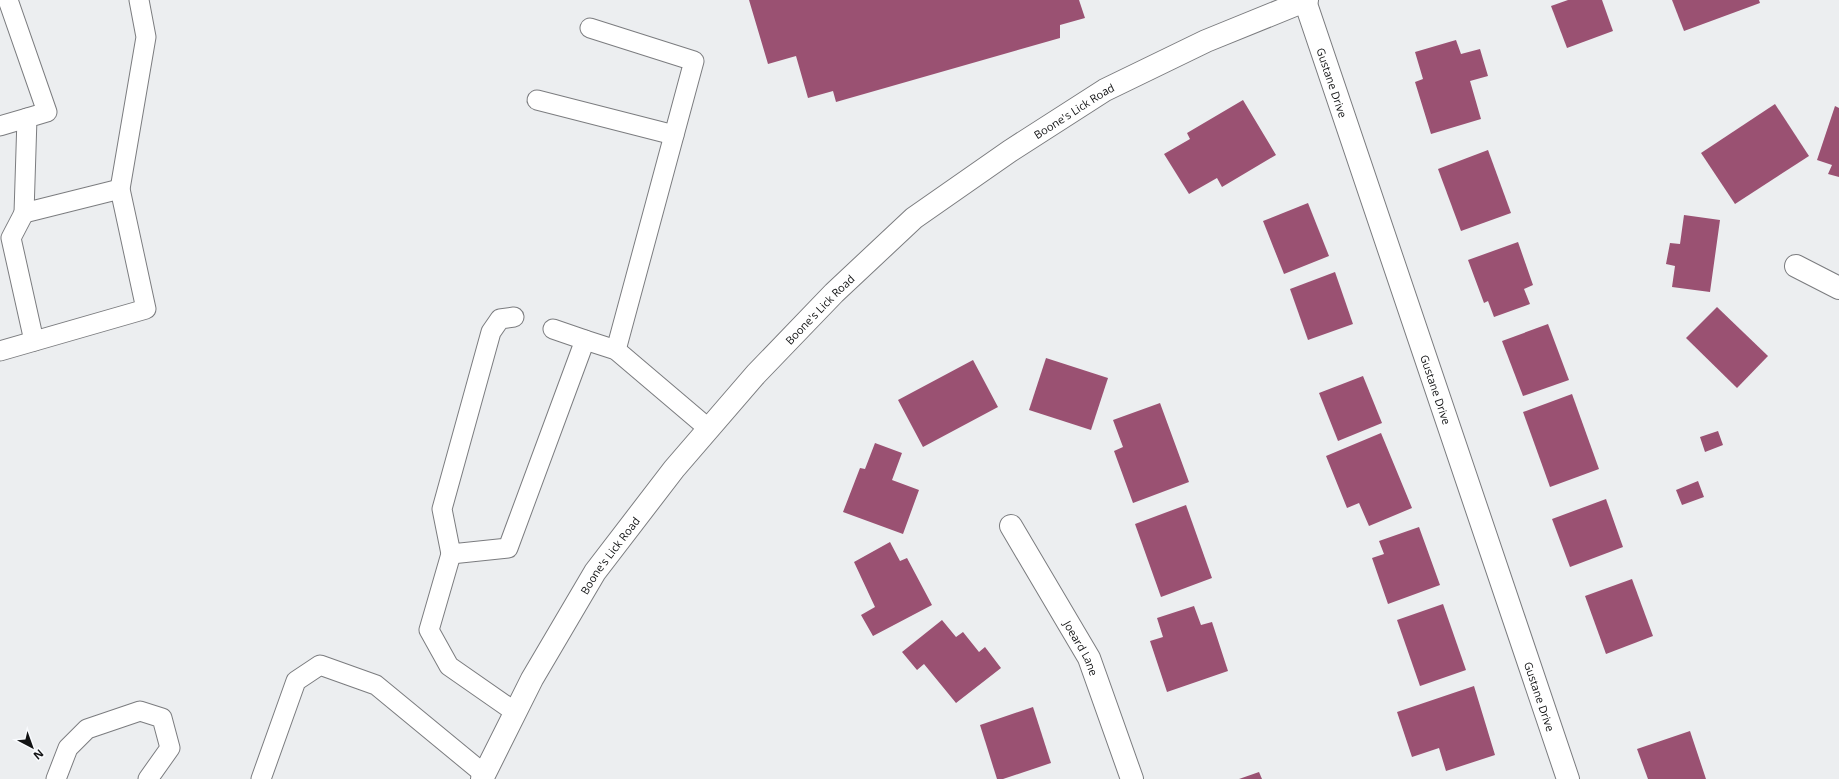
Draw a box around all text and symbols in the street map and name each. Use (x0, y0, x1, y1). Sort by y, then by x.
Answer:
street label: Gustane Drive (1314, 46, 1351, 119)
street label: Boone's Lick Road (1031, 79, 1116, 141)
street label: Boone's Lick Road (781, 271, 857, 347)
street label: Gustane Drive (1418, 353, 1455, 426)
street label: Boone's Lick Road (576, 513, 643, 597)
street label: Joeard Lane (1060, 617, 1102, 678)
street label: Gustane Drive (1521, 659, 1559, 733)
north arrow (12, 727, 52, 767)
text: N (31, 746, 47, 764)

